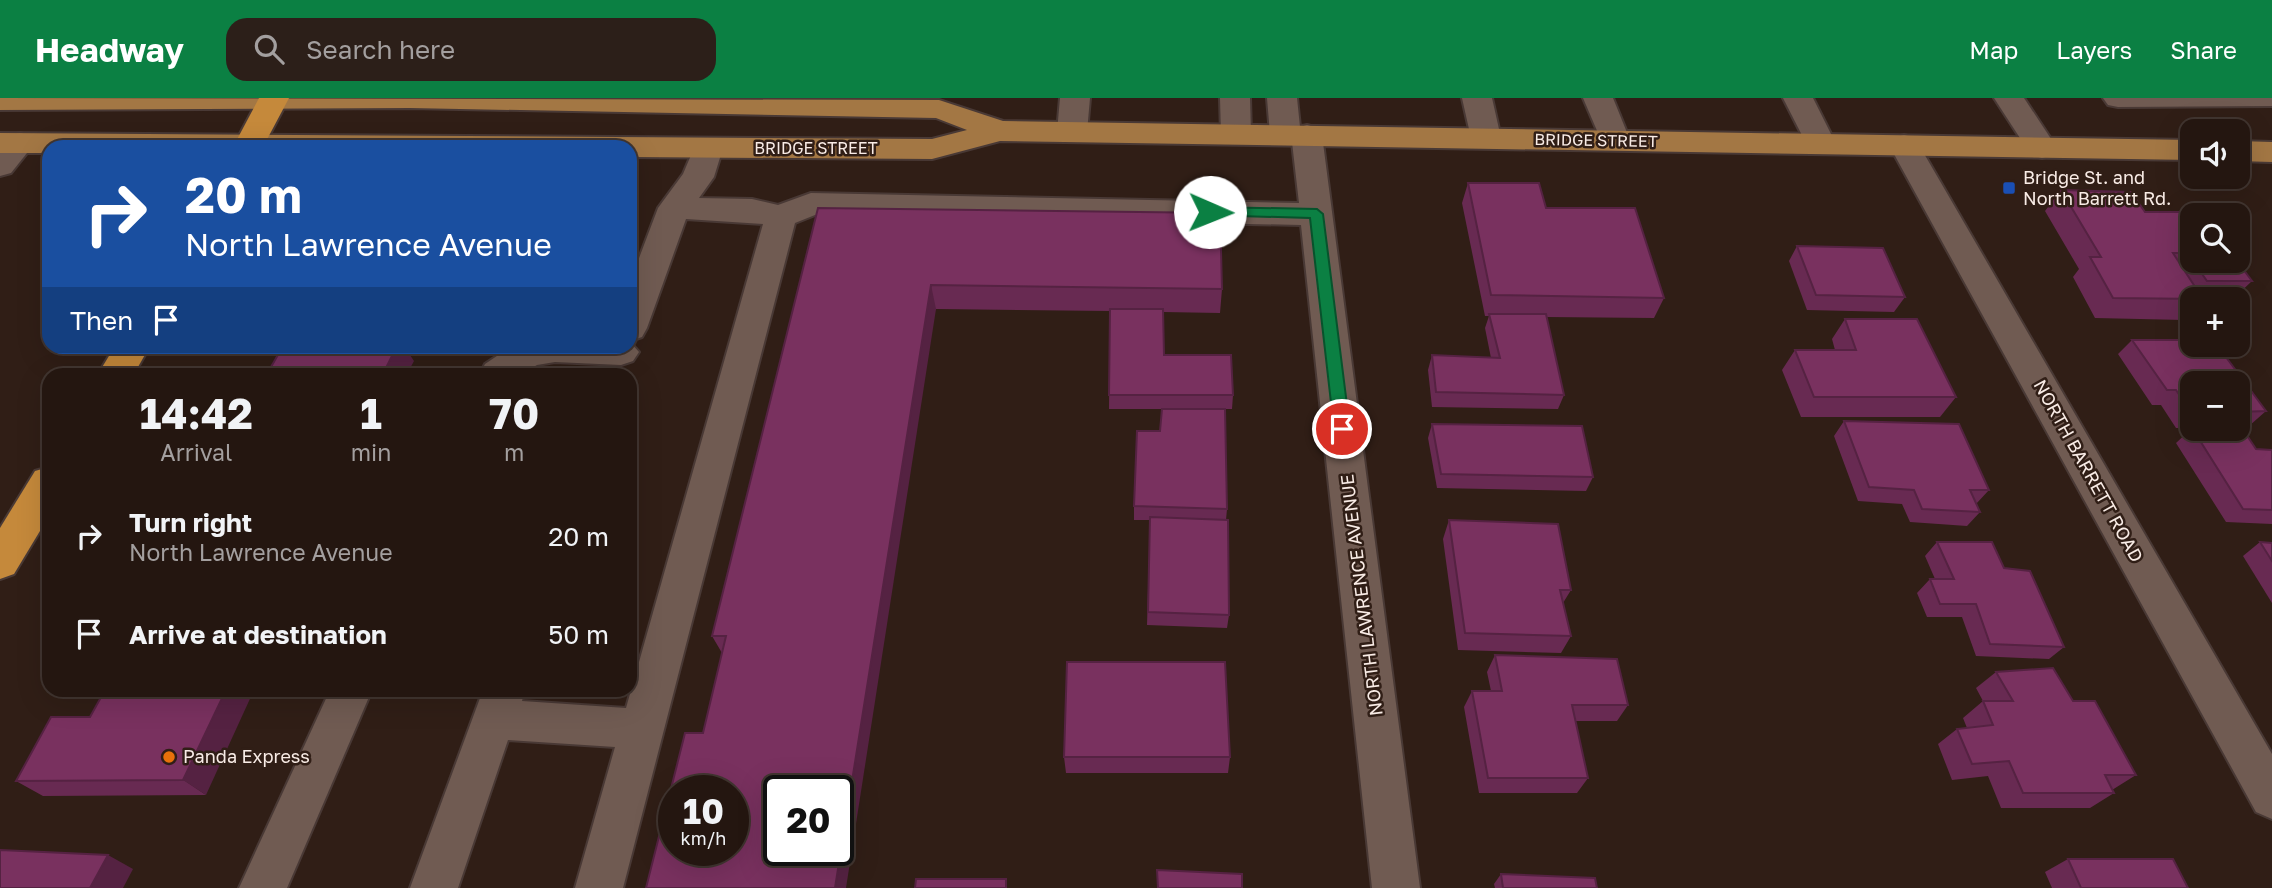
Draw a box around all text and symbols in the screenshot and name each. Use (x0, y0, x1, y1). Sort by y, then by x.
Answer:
search box (226, 18, 716, 81)
text: Headway (35, 30, 184, 69)
icon: search (250, 30, 288, 68)
text: Search here (306, 34, 455, 65)
text: Map (1969, 35, 2018, 64)
text: Layers (2056, 35, 2132, 64)
text: Share (2170, 35, 2237, 64)
map controls (2180, 119, 2250, 441)
button: sound (2180, 119, 2250, 189)
street label: BRIDGE STREET (1534, 129, 1658, 151)
street label: BRIDGE STREET (754, 138, 878, 158)
text: 20 m (185, 165, 302, 224)
place label: Bridge St. and North Barrett Rd. (2023, 166, 2171, 209)
icon: right (70, 168, 161, 259)
position arrow (1173, 175, 1247, 249)
marker: Bridge St. and North Barrett Rd. (2001, 180, 2017, 196)
button: search (2180, 203, 2250, 273)
text: North Lawrence Avenue (185, 225, 552, 263)
button: + (2180, 287, 2250, 357)
icon: arrive (147, 301, 185, 339)
text: Then (70, 305, 133, 336)
button: − (2180, 371, 2250, 441)
street label: NORTH BARRETT ROAD (2030, 375, 2148, 566)
text: 14:42 (140, 388, 253, 438)
text: 1 (360, 388, 382, 438)
text: 70 (489, 388, 539, 438)
pin (1312, 399, 1372, 459)
icon: arrive (1323, 410, 1361, 448)
text: Arrival (160, 438, 232, 466)
text: min (351, 438, 391, 466)
text: m (504, 438, 524, 466)
street label: NORTH LAWRENCE AVENUE (1335, 473, 1387, 717)
text: Turn right (129, 507, 252, 538)
icon: right (70, 517, 108, 555)
text: 20 m (548, 521, 609, 552)
text: North Lawrence Avenue (129, 538, 393, 566)
icon: arrive (70, 615, 108, 653)
text: Arrive at destination (129, 619, 387, 650)
text: 50 m (548, 619, 609, 650)
place label: Panda Express (183, 745, 310, 767)
marker: Panda Express (161, 749, 177, 765)
speed limit sign: 20 (763, 775, 854, 866)
text: 10 (683, 790, 724, 832)
text: km/h (681, 827, 726, 849)

